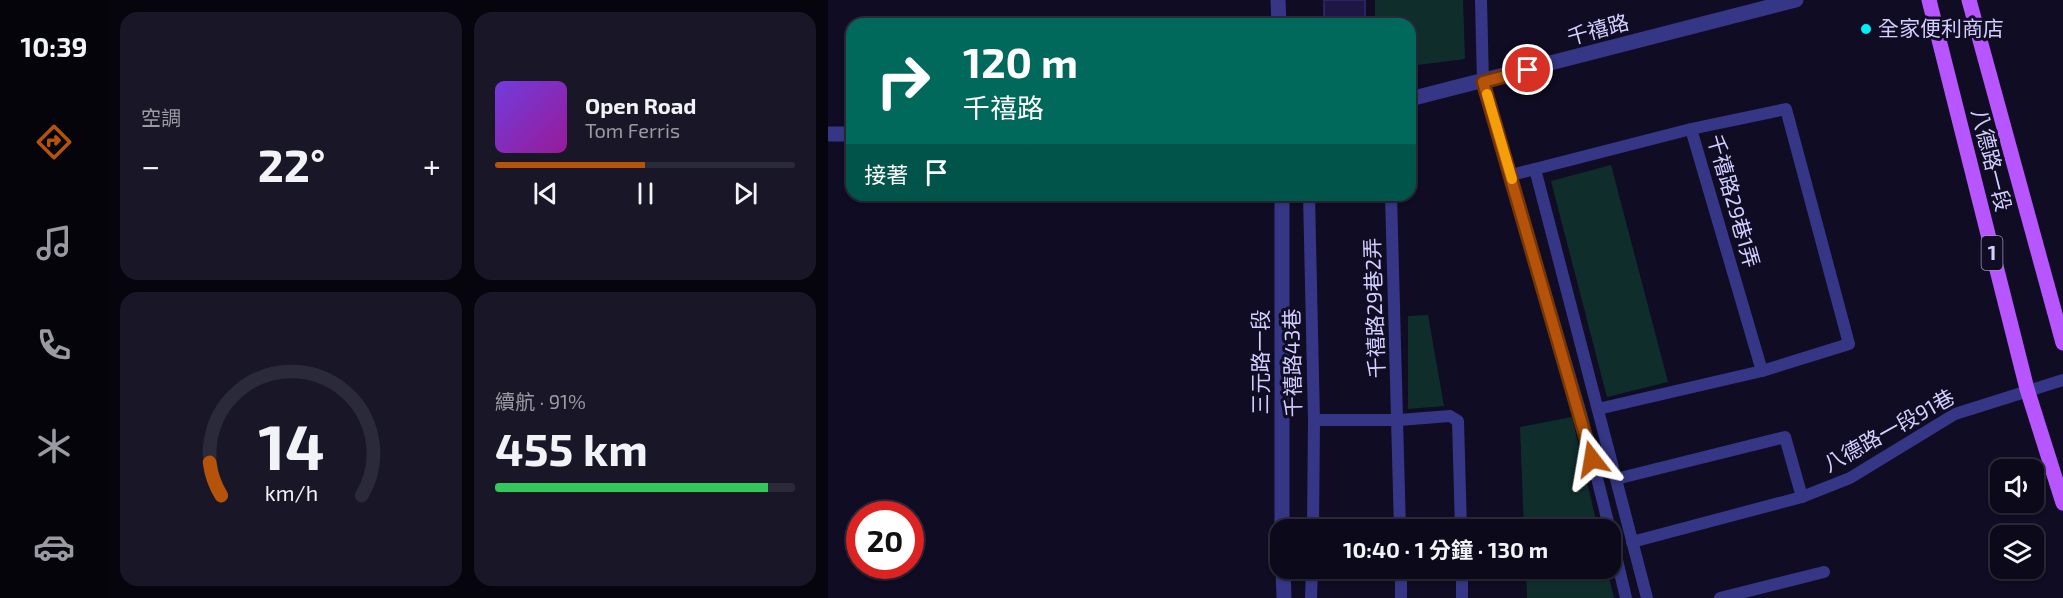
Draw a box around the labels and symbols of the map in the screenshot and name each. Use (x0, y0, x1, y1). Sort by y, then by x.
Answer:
street label: 千禧路 (1564, 8, 1631, 49)
place label: 全家便利商店 (1878, 15, 2004, 40)
marker: 全家便利商店 (1859, 22, 1873, 36)
pin (1502, 44, 1553, 95)
street label: 八德路一段 (1968, 106, 2017, 214)
street label: 千禧路29巷1弄 (1704, 131, 1765, 270)
road number: 1 (1982, 236, 2002, 270)
street label: 千禧路29巷2弄 (1359, 237, 1388, 379)
street label: 千禧路43巷 (1278, 309, 1305, 418)
street label: 三元路一段 (1247, 310, 1272, 415)
street label: 八德路一段91巷 (1818, 383, 1958, 476)
position arrow (1560, 427, 1624, 491)
speed limit sign: 20 (846, 501, 924, 579)

